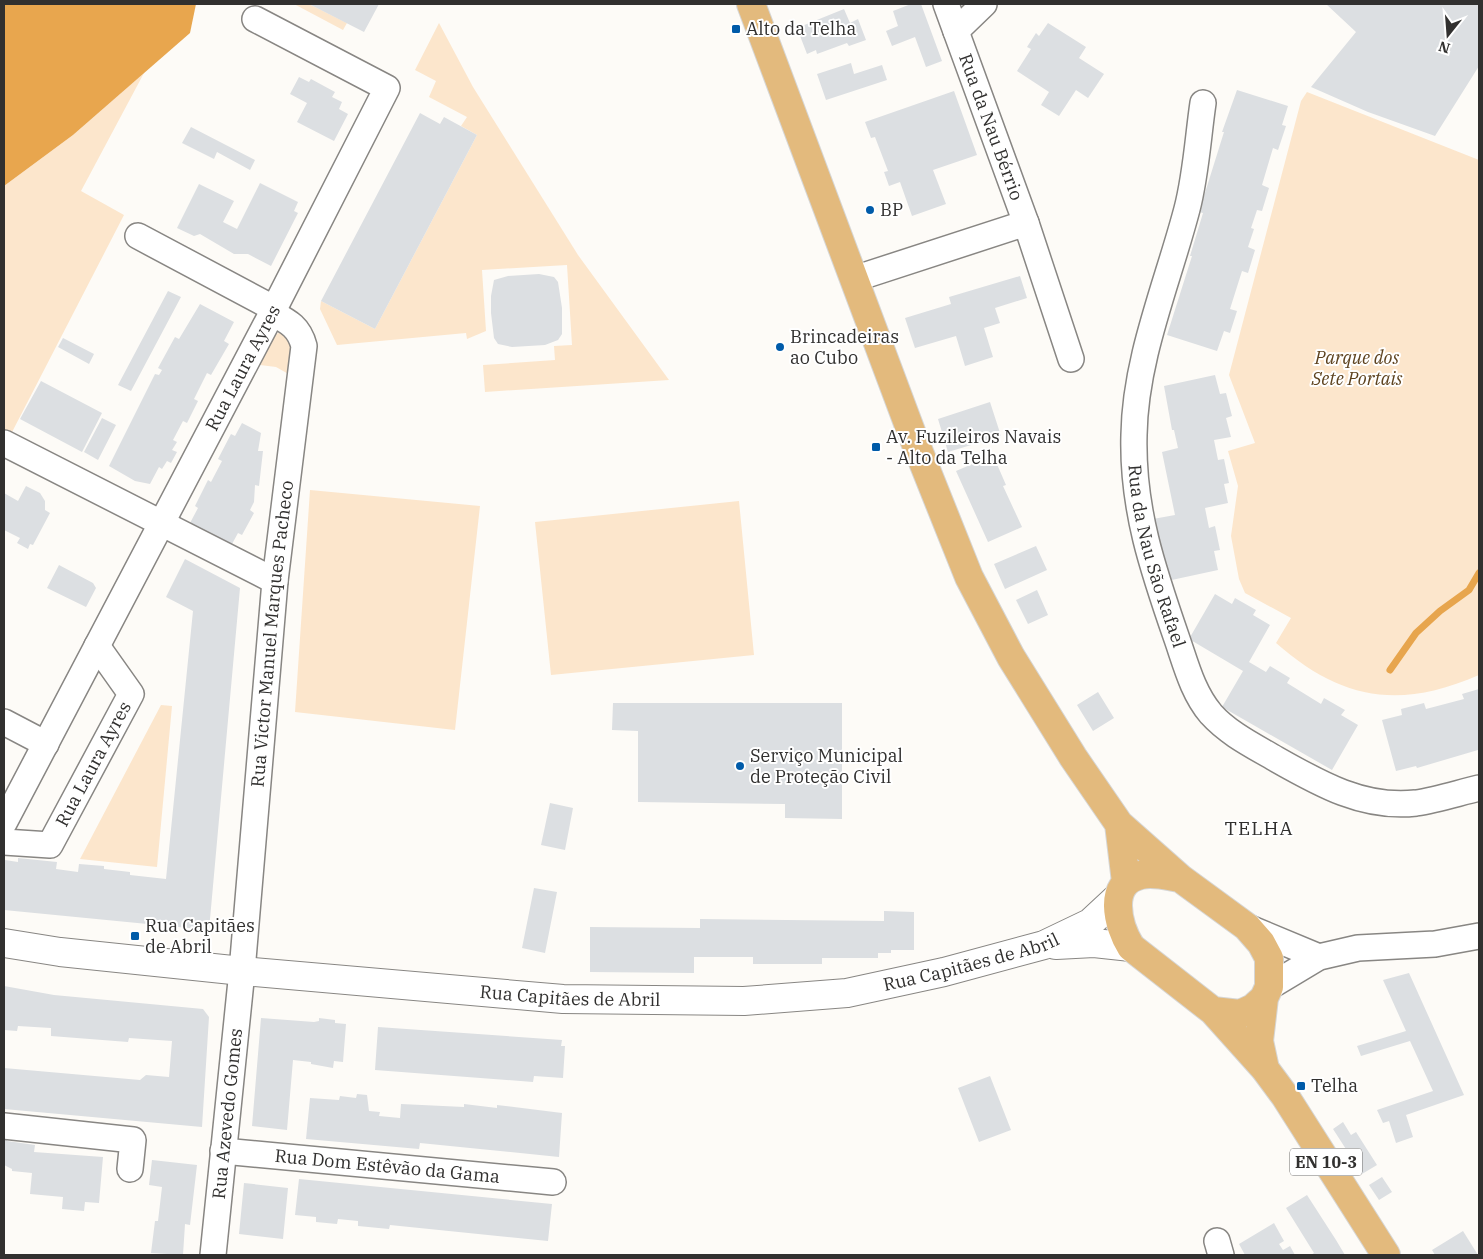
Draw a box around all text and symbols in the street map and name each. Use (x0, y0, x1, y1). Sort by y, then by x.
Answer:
north arrow (1423, 10, 1473, 60)
place label: Alto da Telha (746, 17, 856, 40)
marker: Alto da Telha (730, 23, 742, 35)
text: N (1436, 37, 1452, 58)
street label: Rua da Nau Bérrio (954, 50, 1029, 203)
place label: BP (880, 198, 903, 221)
marker: BP (864, 204, 876, 216)
street label: Rua Laura Ayres (200, 301, 285, 435)
place label: Brincadeiras ao Cubo (790, 325, 899, 369)
marker: Brincadeiras ao Cubo (774, 341, 786, 353)
park label: Parque dos Sete Portais (1310, 346, 1403, 390)
place label: Av. Fuzileiros Navais - Alto da Telha (886, 425, 1061, 469)
marker: Av. Fuzileiros Navais - Alto da Telha (870, 441, 882, 453)
street label: Rua da Nau São Rafael (1123, 464, 1191, 651)
street label: Rua Victor Manuel Marques Pacheco (246, 479, 298, 788)
street label: Rua Laura Ayres (50, 697, 136, 830)
place label: Serviço Municipal de Proteção Civil (750, 744, 903, 788)
marker: Serviço Municipal de Proteção Civil (734, 760, 746, 772)
district label: TELHA (1225, 816, 1293, 840)
place label: Rua Capitães de Abril (145, 914, 255, 958)
street label: Rua Capitães de Abril (881, 928, 1063, 996)
marker: Rua Capitães de Abril (129, 930, 141, 942)
street label: Rua Capitães de Abril (479, 980, 661, 1011)
street label: Rua Azevedo Gomes (207, 1027, 247, 1200)
place label: Telha (1311, 1074, 1358, 1097)
marker: Telha (1295, 1080, 1307, 1092)
street label: Rua Dom Estêvão da Gama (274, 1144, 501, 1188)
road number: EN 10-3 (1290, 1148, 1362, 1176)

